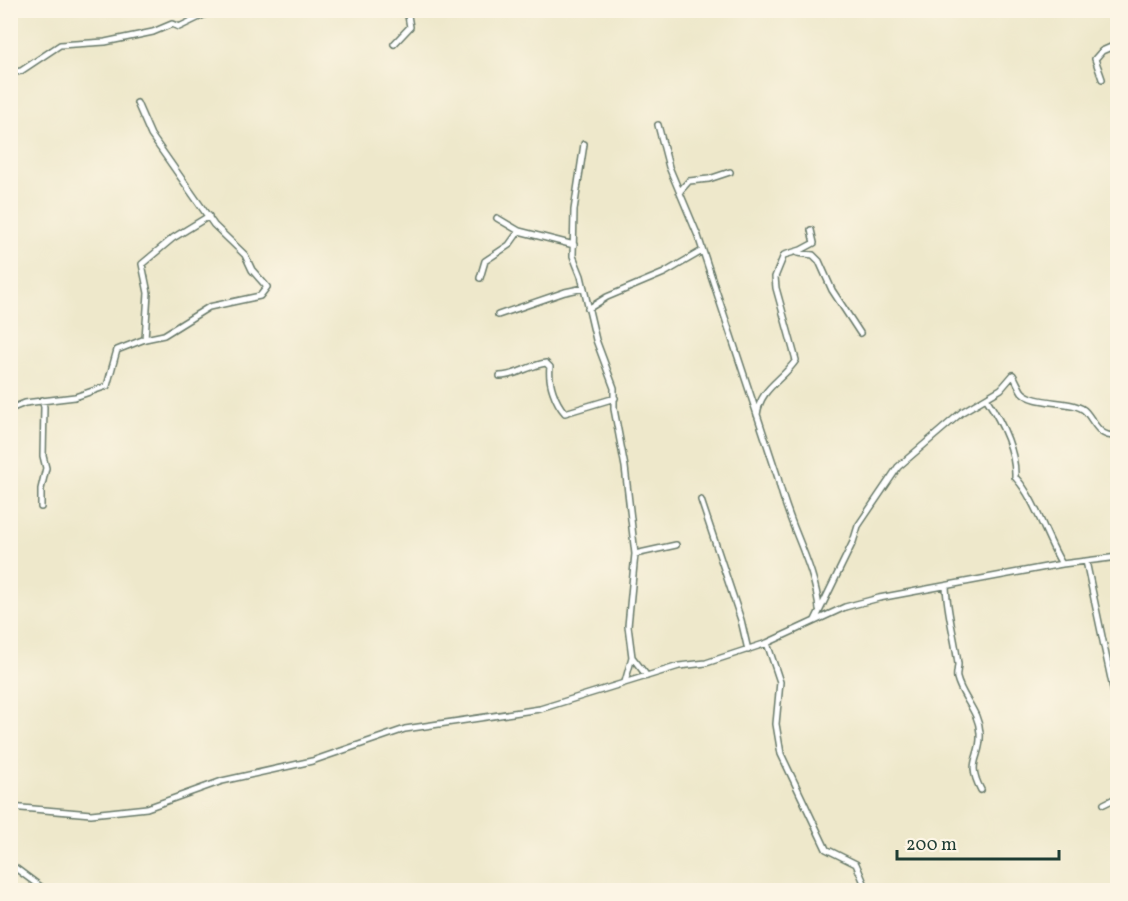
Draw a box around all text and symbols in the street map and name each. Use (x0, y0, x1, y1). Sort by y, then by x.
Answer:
scale bar (897, 823, 1059, 861)
text: 200 m (906, 833, 957, 858)

